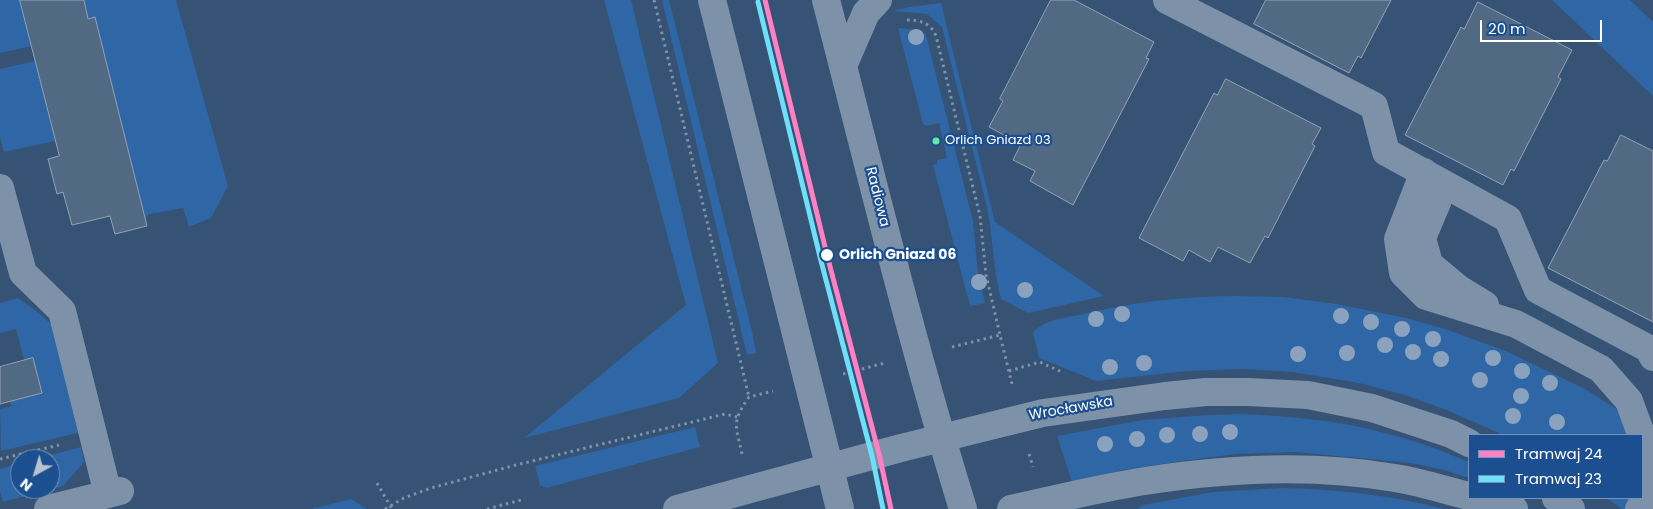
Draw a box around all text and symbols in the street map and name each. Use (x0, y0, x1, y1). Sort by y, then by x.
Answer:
scale bar (1483, 10, 1606, 42)
text: 20 m (1488, 18, 1526, 39)
place label: Orlich Gniazd 03 (945, 133, 1051, 149)
marker: Orlich Gniazd 03 (931, 136, 941, 146)
street label: Radiowa (861, 165, 893, 229)
marker: Orlich Gniazd 06 (819, 247, 835, 263)
place label: Orlich Gniazd 06 (839, 247, 956, 263)
street label: Wrocławska (1028, 393, 1114, 425)
legend (1468, 434, 1643, 499)
text: Tramwaj 24 (1515, 443, 1603, 464)
north arrow (10, 449, 60, 499)
text: Tramwaj 23 (1515, 468, 1602, 489)
text: N (16, 474, 37, 496)

